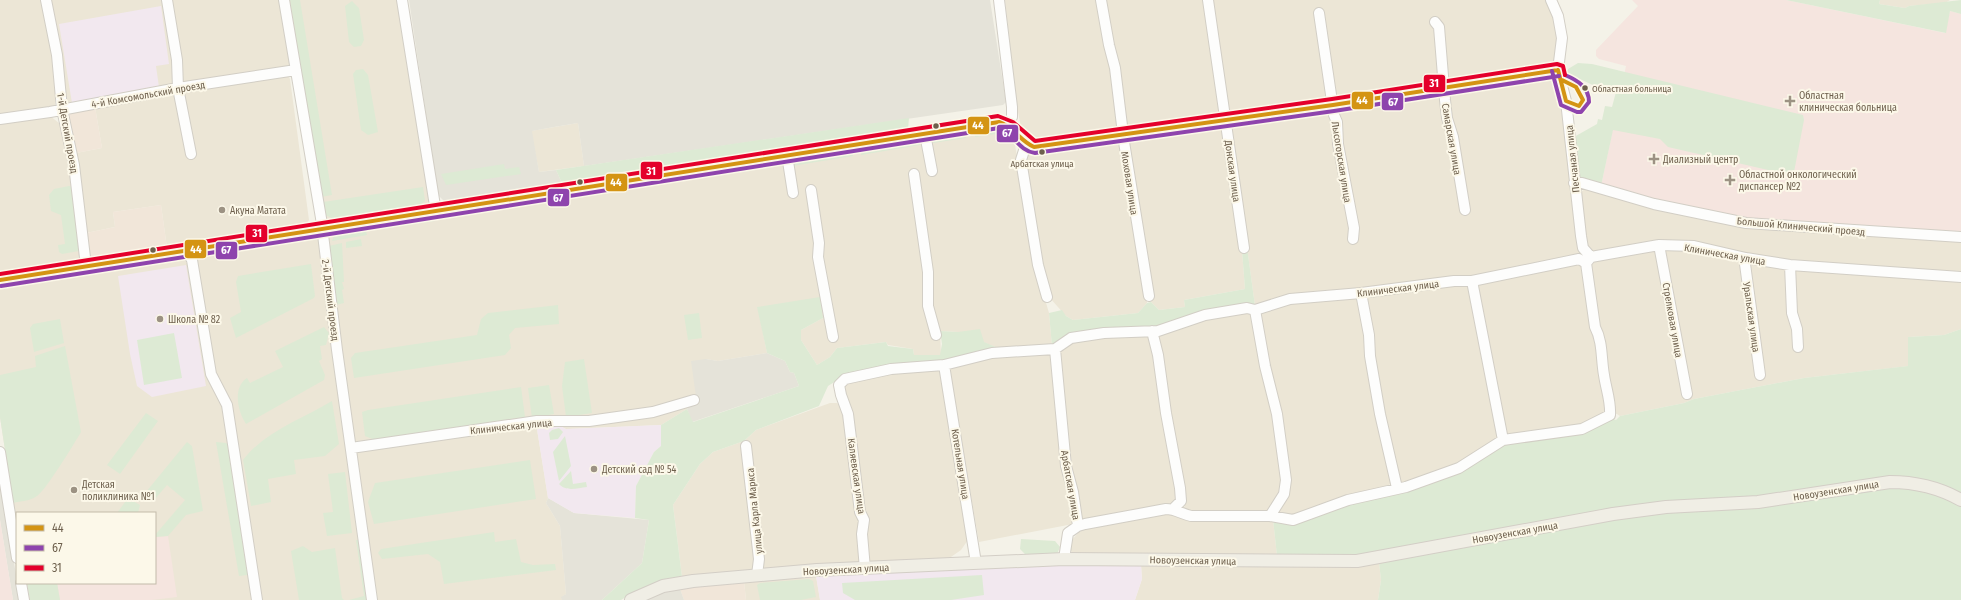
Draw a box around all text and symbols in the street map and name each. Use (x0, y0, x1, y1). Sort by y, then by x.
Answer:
line badge: 31 (1423, 74, 1446, 93)
text: 31 (1428, 77, 1439, 90)
street label: 4-й Комсомольский проезд (90, 79, 206, 111)
marker: Областная больница (1580, 83, 1590, 93)
place label: Областная больница (1592, 84, 1672, 94)
place label: Областная клиническая больница (1799, 90, 1897, 114)
line badge: 44 (1351, 91, 1374, 110)
street label: 1-й Детский проезд (54, 92, 80, 174)
line badge: 67 (1381, 92, 1404, 111)
text: 44 (1356, 94, 1368, 107)
marker: Областная клиническая больница (1784, 95, 1796, 107)
text: 67 (1388, 96, 1398, 109)
street label: Самарская улица (1439, 103, 1463, 176)
line badge: 44 (967, 116, 990, 135)
text: 44 (972, 119, 984, 132)
unlabelled marker (931, 121, 941, 131)
street label: Лысогорская улица (1329, 121, 1353, 204)
line badge: 67 (996, 124, 1019, 143)
street label: Песчаная улица (1563, 125, 1582, 193)
text: 67 (1002, 127, 1012, 140)
street label: Донская улица (1222, 138, 1242, 203)
marker: Арбатская улица (1037, 147, 1047, 157)
street label: Моховая улица (1118, 151, 1140, 216)
marker: Диализный центр (1648, 153, 1660, 165)
place label: Диализный центр (1662, 154, 1738, 166)
place label: Арбатская улица (1010, 159, 1074, 169)
line badge: 31 (640, 161, 663, 180)
text: 31 (645, 165, 656, 178)
place label: Областной онкологический диспансер №2 (1739, 169, 1857, 193)
line badge: 44 (605, 173, 628, 192)
marker: Областной онкологический диспансер №2 (1724, 174, 1736, 186)
text: 44 (610, 176, 622, 189)
unlabelled marker (575, 177, 585, 187)
line badge: 67 (547, 188, 570, 207)
text: 67 (553, 192, 563, 205)
marker: Акуна Матата (217, 205, 227, 215)
place label: Акуна Матата (230, 205, 286, 217)
street label: Большой Клинический проезд (1736, 215, 1866, 239)
line badge: 31 (245, 224, 268, 243)
text: 31 (251, 227, 262, 240)
line badge: 44 (184, 239, 207, 259)
line badge: 67 (215, 241, 238, 260)
street label: Клиническая улица (1683, 242, 1767, 268)
text: 44 (190, 243, 202, 256)
text: 67 (221, 244, 231, 257)
unlabelled marker (148, 245, 158, 255)
street label: 2-й Детский проезд (319, 259, 341, 342)
street label: Клиническая улица (1356, 278, 1440, 300)
street label: Уральская улица (1740, 280, 1762, 353)
street label: Стрелковая улица (1660, 282, 1685, 359)
marker: Школа № 82 (155, 314, 165, 324)
place label: Школа № 82 (168, 314, 221, 326)
street label: Клиническая улица (469, 417, 553, 437)
street label: Котельная улица (949, 428, 972, 500)
street label: Каляевская улица (845, 438, 867, 515)
street label: Арбатская улица (1058, 450, 1082, 521)
marker: Детский сад № 54 (589, 464, 599, 474)
place label: Детский сад № 54 (601, 464, 677, 476)
street label: улица Карла Маркса (745, 467, 765, 554)
street label: Новоузенская улица (1792, 478, 1880, 504)
place label: Детская поликлиника №1 (81, 479, 155, 503)
marker: Детская поликлиника №1 (69, 485, 79, 495)
legend (16, 512, 156, 584)
street label: Новоузенская улица (1471, 520, 1559, 546)
text: 44 (52, 521, 64, 535)
text: 67 (52, 541, 63, 555)
street label: Новоузенская улица (1150, 554, 1237, 568)
text: 31 (52, 561, 62, 575)
street label: Новоузенская улица (802, 562, 890, 578)

